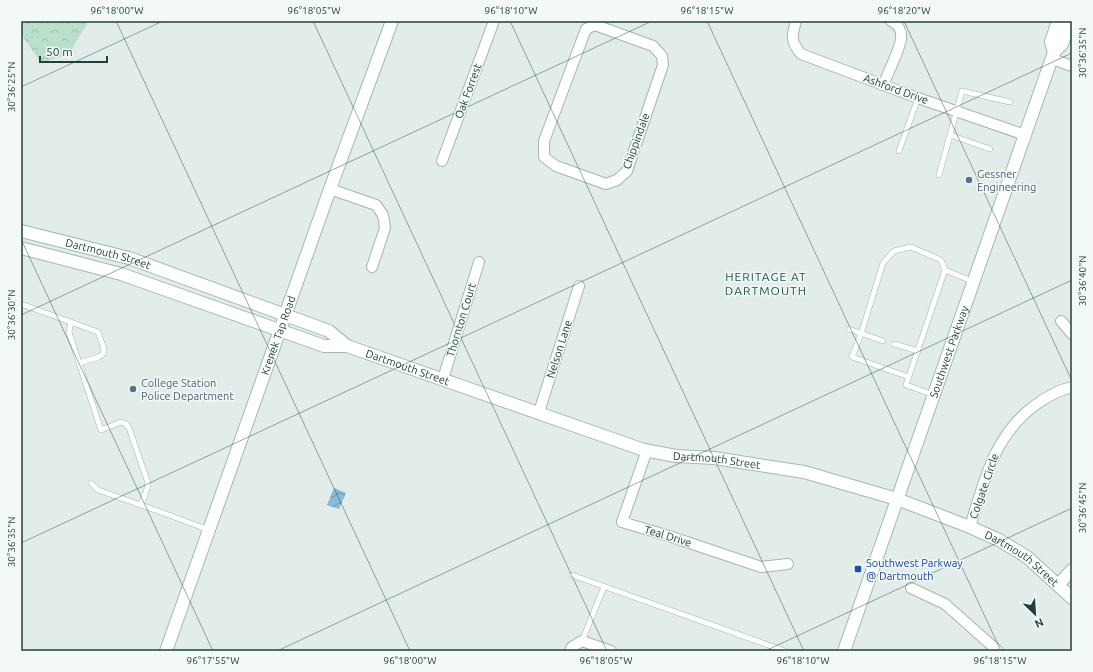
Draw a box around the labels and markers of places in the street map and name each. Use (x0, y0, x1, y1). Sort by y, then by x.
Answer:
place label: Gessner Engineering (977, 168, 1036, 193)
marker: Gessner Engineering (964, 175, 974, 185)
place label: College Station Police Department (141, 377, 234, 402)
marker: College Station Police Department (128, 384, 138, 394)
place label: Southwest Parkway @ Dartmouth (866, 557, 963, 582)
marker: Southwest Parkway @ Dartmouth (853, 564, 863, 574)

